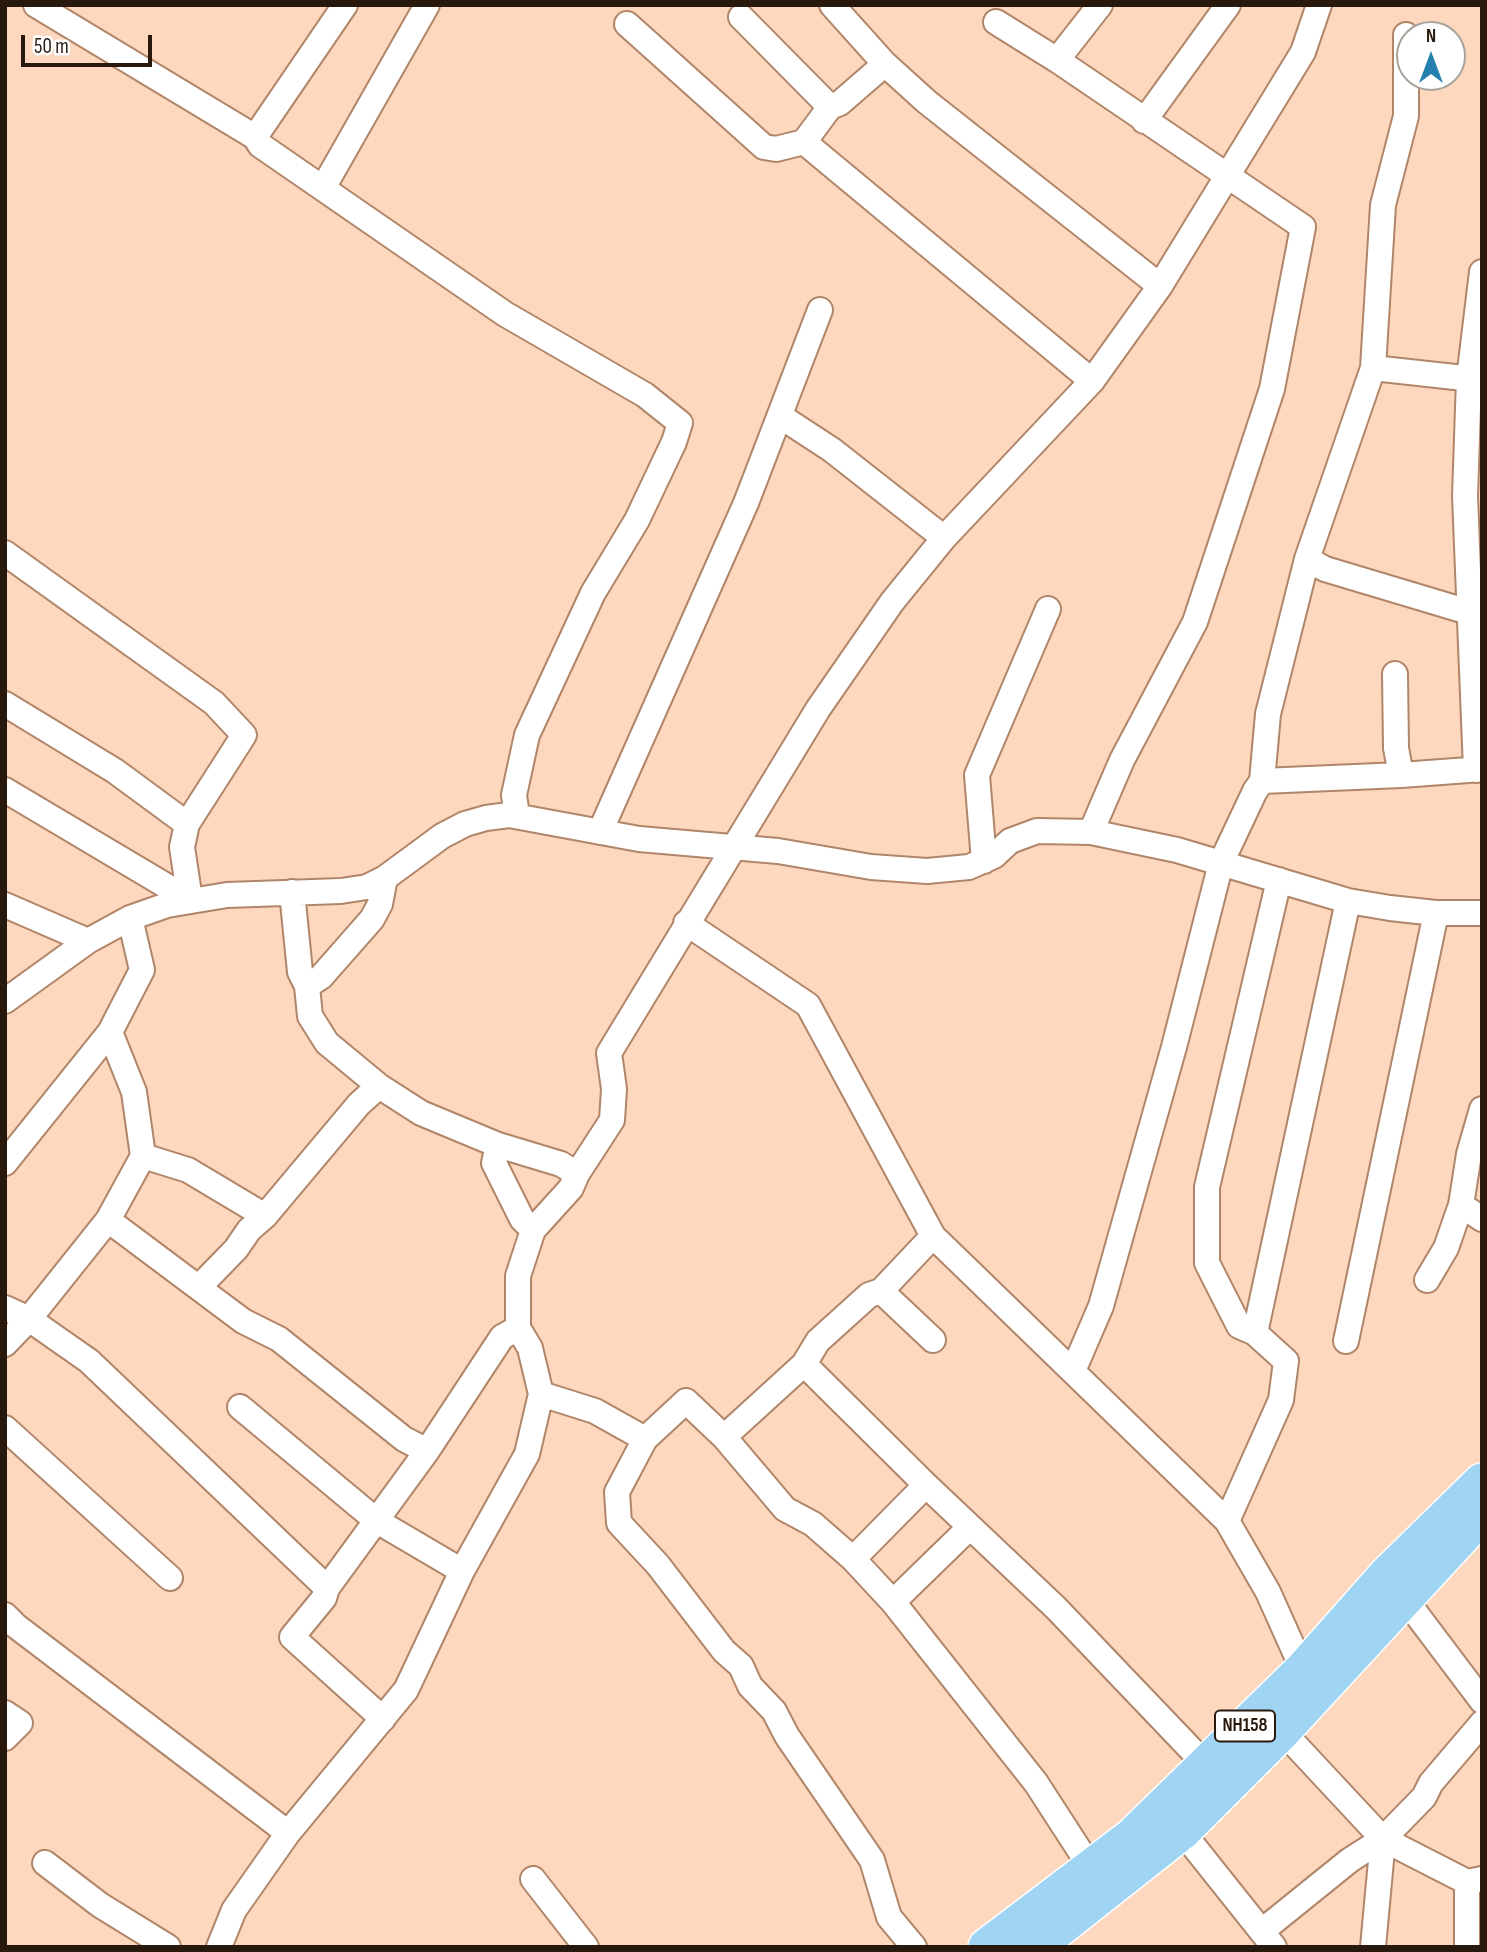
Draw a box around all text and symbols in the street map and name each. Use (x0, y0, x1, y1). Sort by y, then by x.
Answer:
scale bar (24, 21, 156, 65)
north arrow (1396, 21, 1466, 91)
text: N (1426, 25, 1436, 48)
text: 50 m (34, 34, 69, 59)
road number: NH158 (1215, 1710, 1275, 1742)

